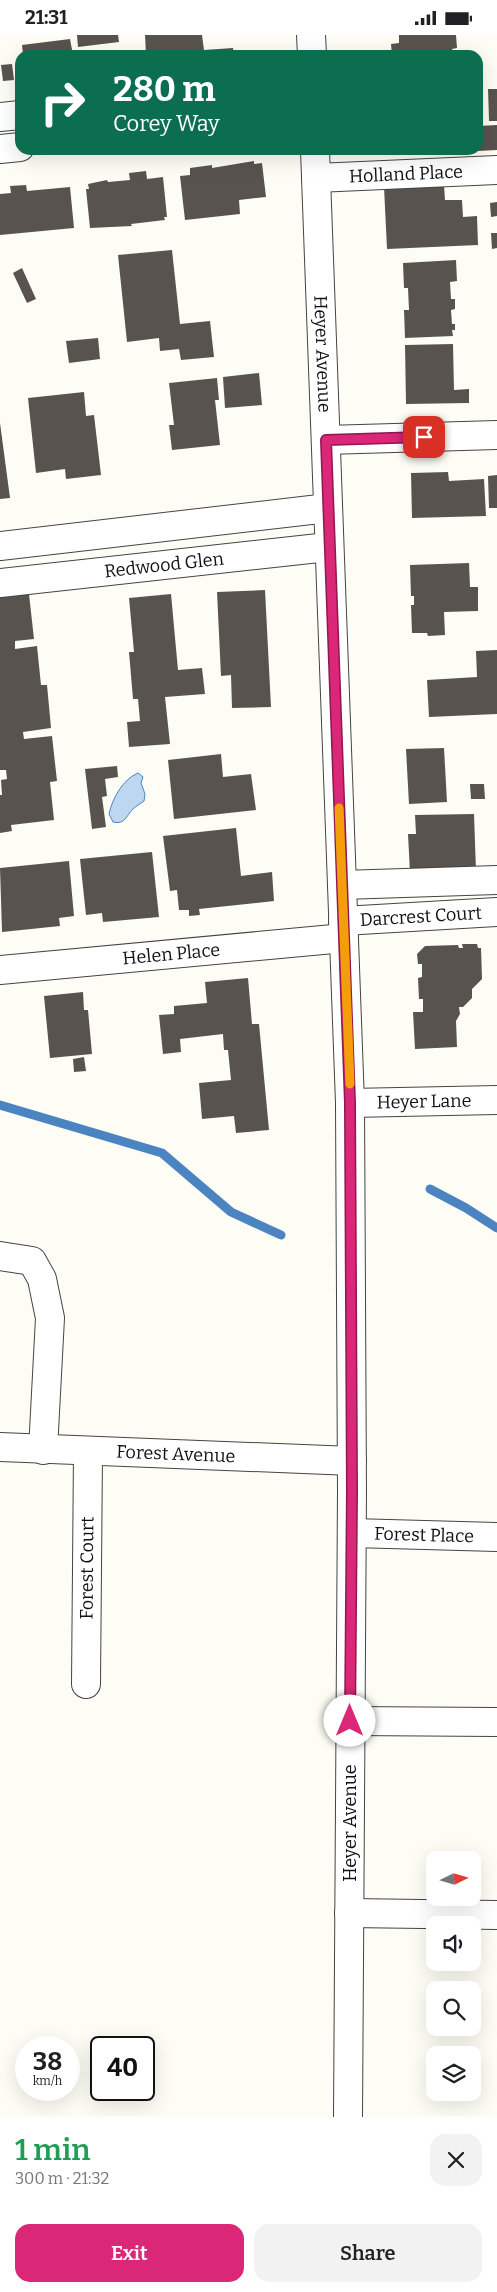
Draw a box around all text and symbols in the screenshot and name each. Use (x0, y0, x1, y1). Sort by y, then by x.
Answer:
text: 21:31 (25, 6, 67, 29)
text: 280 m (113, 68, 216, 110)
icon: right (30, 70, 95, 135)
text: Corey Way (113, 110, 220, 137)
street label: Holland Place (348, 161, 463, 188)
street label: Heyer Avenue (309, 295, 336, 413)
pin (403, 416, 445, 458)
icon: arrive (410, 423, 438, 451)
street label: Redwood Glen (103, 547, 226, 582)
street label: Darcrest Court (359, 902, 483, 931)
street label: Helen Place (121, 939, 221, 970)
street label: Heyer Lane (376, 1090, 472, 1113)
street label: Forest Avenue (116, 1441, 236, 1467)
street label: Forest Court (76, 1516, 98, 1620)
street label: Forest Place (374, 1523, 474, 1547)
position arrow (323, 1694, 375, 1746)
street label: Heyer Avenue (339, 1764, 361, 1882)
north arrow (426, 1851, 481, 1906)
map controls (426, 1851, 481, 2101)
button: sound (426, 1916, 481, 1971)
button: search (426, 1981, 481, 2036)
speed limit sign: 40 (90, 2036, 155, 2101)
button: layers (426, 2046, 481, 2101)
text: 38 (33, 2047, 62, 2077)
text: km/h (33, 2074, 62, 2088)
text: 1 min (15, 2132, 90, 2168)
button: close (430, 2134, 482, 2186)
text: 300 m · 21:32 (15, 2169, 109, 2188)
button: Exit (15, 2224, 244, 2282)
button: Share (254, 2224, 482, 2282)

